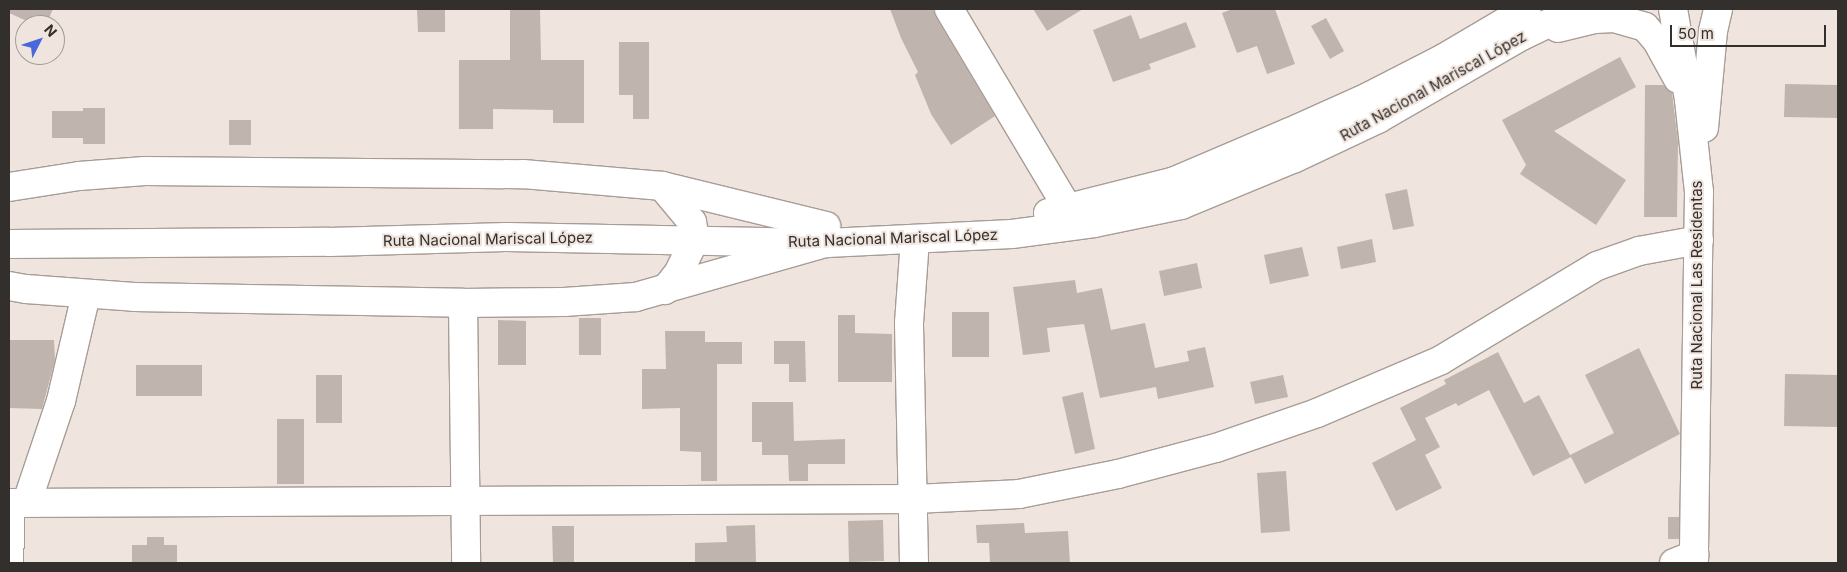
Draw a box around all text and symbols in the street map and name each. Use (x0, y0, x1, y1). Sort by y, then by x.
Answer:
north arrow (15, 15, 65, 65)
scale bar (1672, 15, 1828, 47)
text: N (41, 21, 61, 40)
text: 50 m (1678, 24, 1714, 43)
street label: Ruta Nacional Mariscal López (1337, 27, 1529, 145)
street label: Ruta Nacional Las Residentas (1688, 180, 1706, 390)
street label: Ruta Nacional Mariscal López (788, 225, 998, 251)
street label: Ruta Nacional Mariscal López (383, 228, 593, 250)

